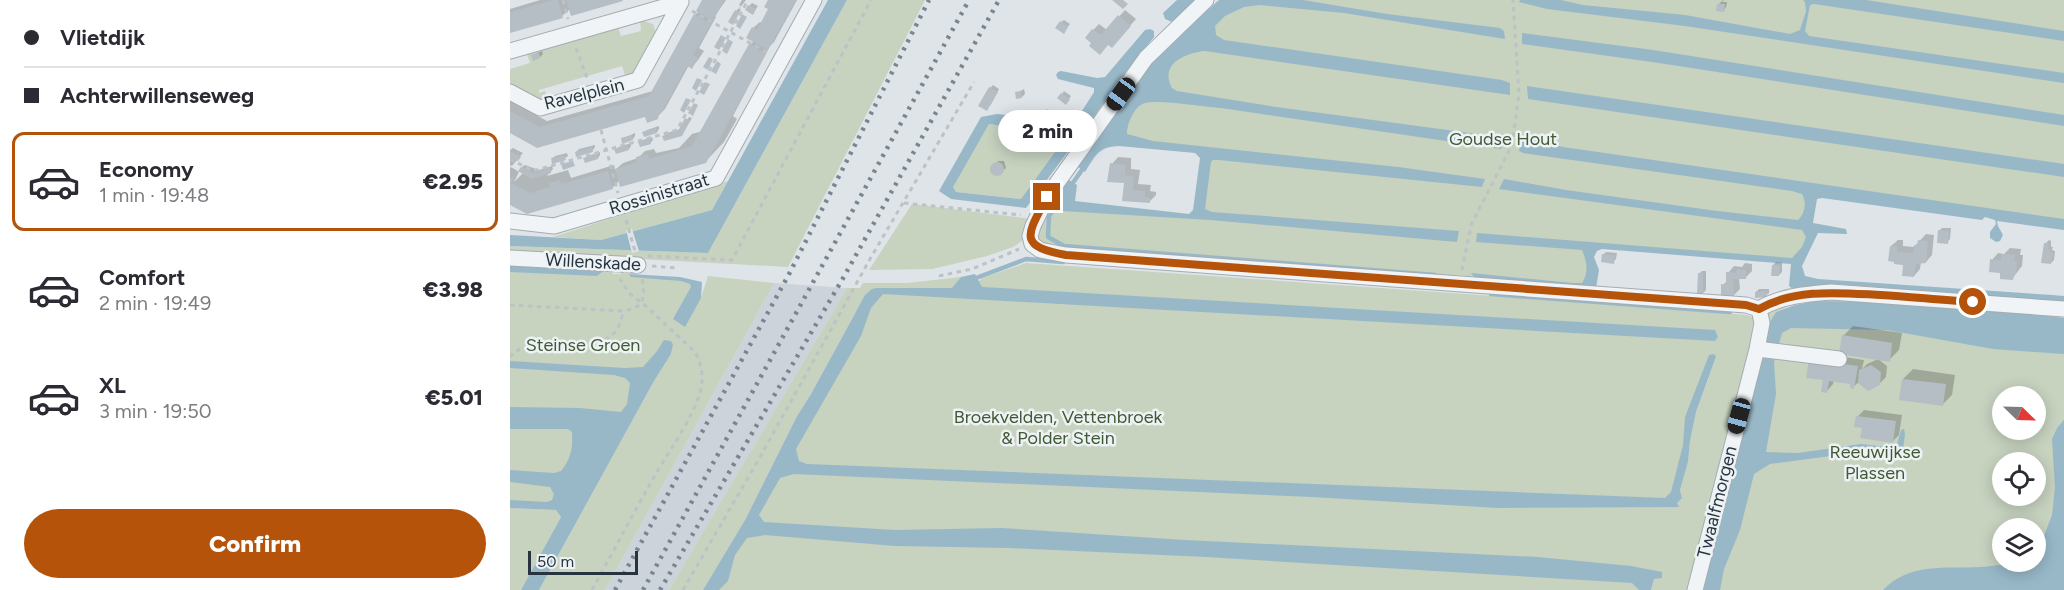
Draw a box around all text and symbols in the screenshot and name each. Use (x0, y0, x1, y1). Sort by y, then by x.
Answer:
text: Vlietdijk (60, 24, 145, 51)
street label: Ravelplein (542, 73, 626, 115)
car (1103, 74, 1139, 114)
text: Achterwillenseweg (60, 82, 254, 109)
callout: 2 min (998, 110, 1096, 152)
text: 2 min (1022, 119, 1073, 143)
park label: Goudse Hout (1449, 128, 1557, 150)
icon: car (27, 155, 81, 209)
text: Economy (99, 156, 194, 183)
text: €2.95 (423, 168, 483, 195)
street label: Rossinistraat (606, 168, 712, 220)
text: 1 min · 19:48 (99, 183, 209, 207)
route end (1033, 183, 1060, 210)
street label: Willenskade (545, 249, 642, 275)
icon: car (27, 263, 81, 317)
text: Comfort (99, 264, 185, 291)
text: €3.98 (423, 276, 483, 303)
route start (1959, 288, 1986, 315)
text: 2 min · 19:49 (99, 291, 211, 315)
park label: Steinse Groen (526, 334, 640, 356)
icon: car (27, 371, 81, 425)
text: XL (99, 372, 126, 399)
text: €5.01 (425, 384, 483, 411)
north arrow (1992, 386, 2046, 440)
map controls (1992, 386, 2046, 572)
car (1726, 396, 1752, 436)
text: 3 min · 19:50 (99, 399, 212, 423)
park label: Broekvelden, Vettenbroek & Polder Stein (954, 406, 1163, 449)
park label: Reeuwijkse Plassen (1829, 441, 1921, 484)
street label: Twaalfmorgen (1692, 444, 1742, 560)
button: locate (1992, 452, 2046, 506)
button: Confirm (24, 509, 486, 578)
button: layers (1992, 518, 2046, 572)
scale bar (528, 548, 638, 576)
text: 50 m (537, 552, 574, 571)

